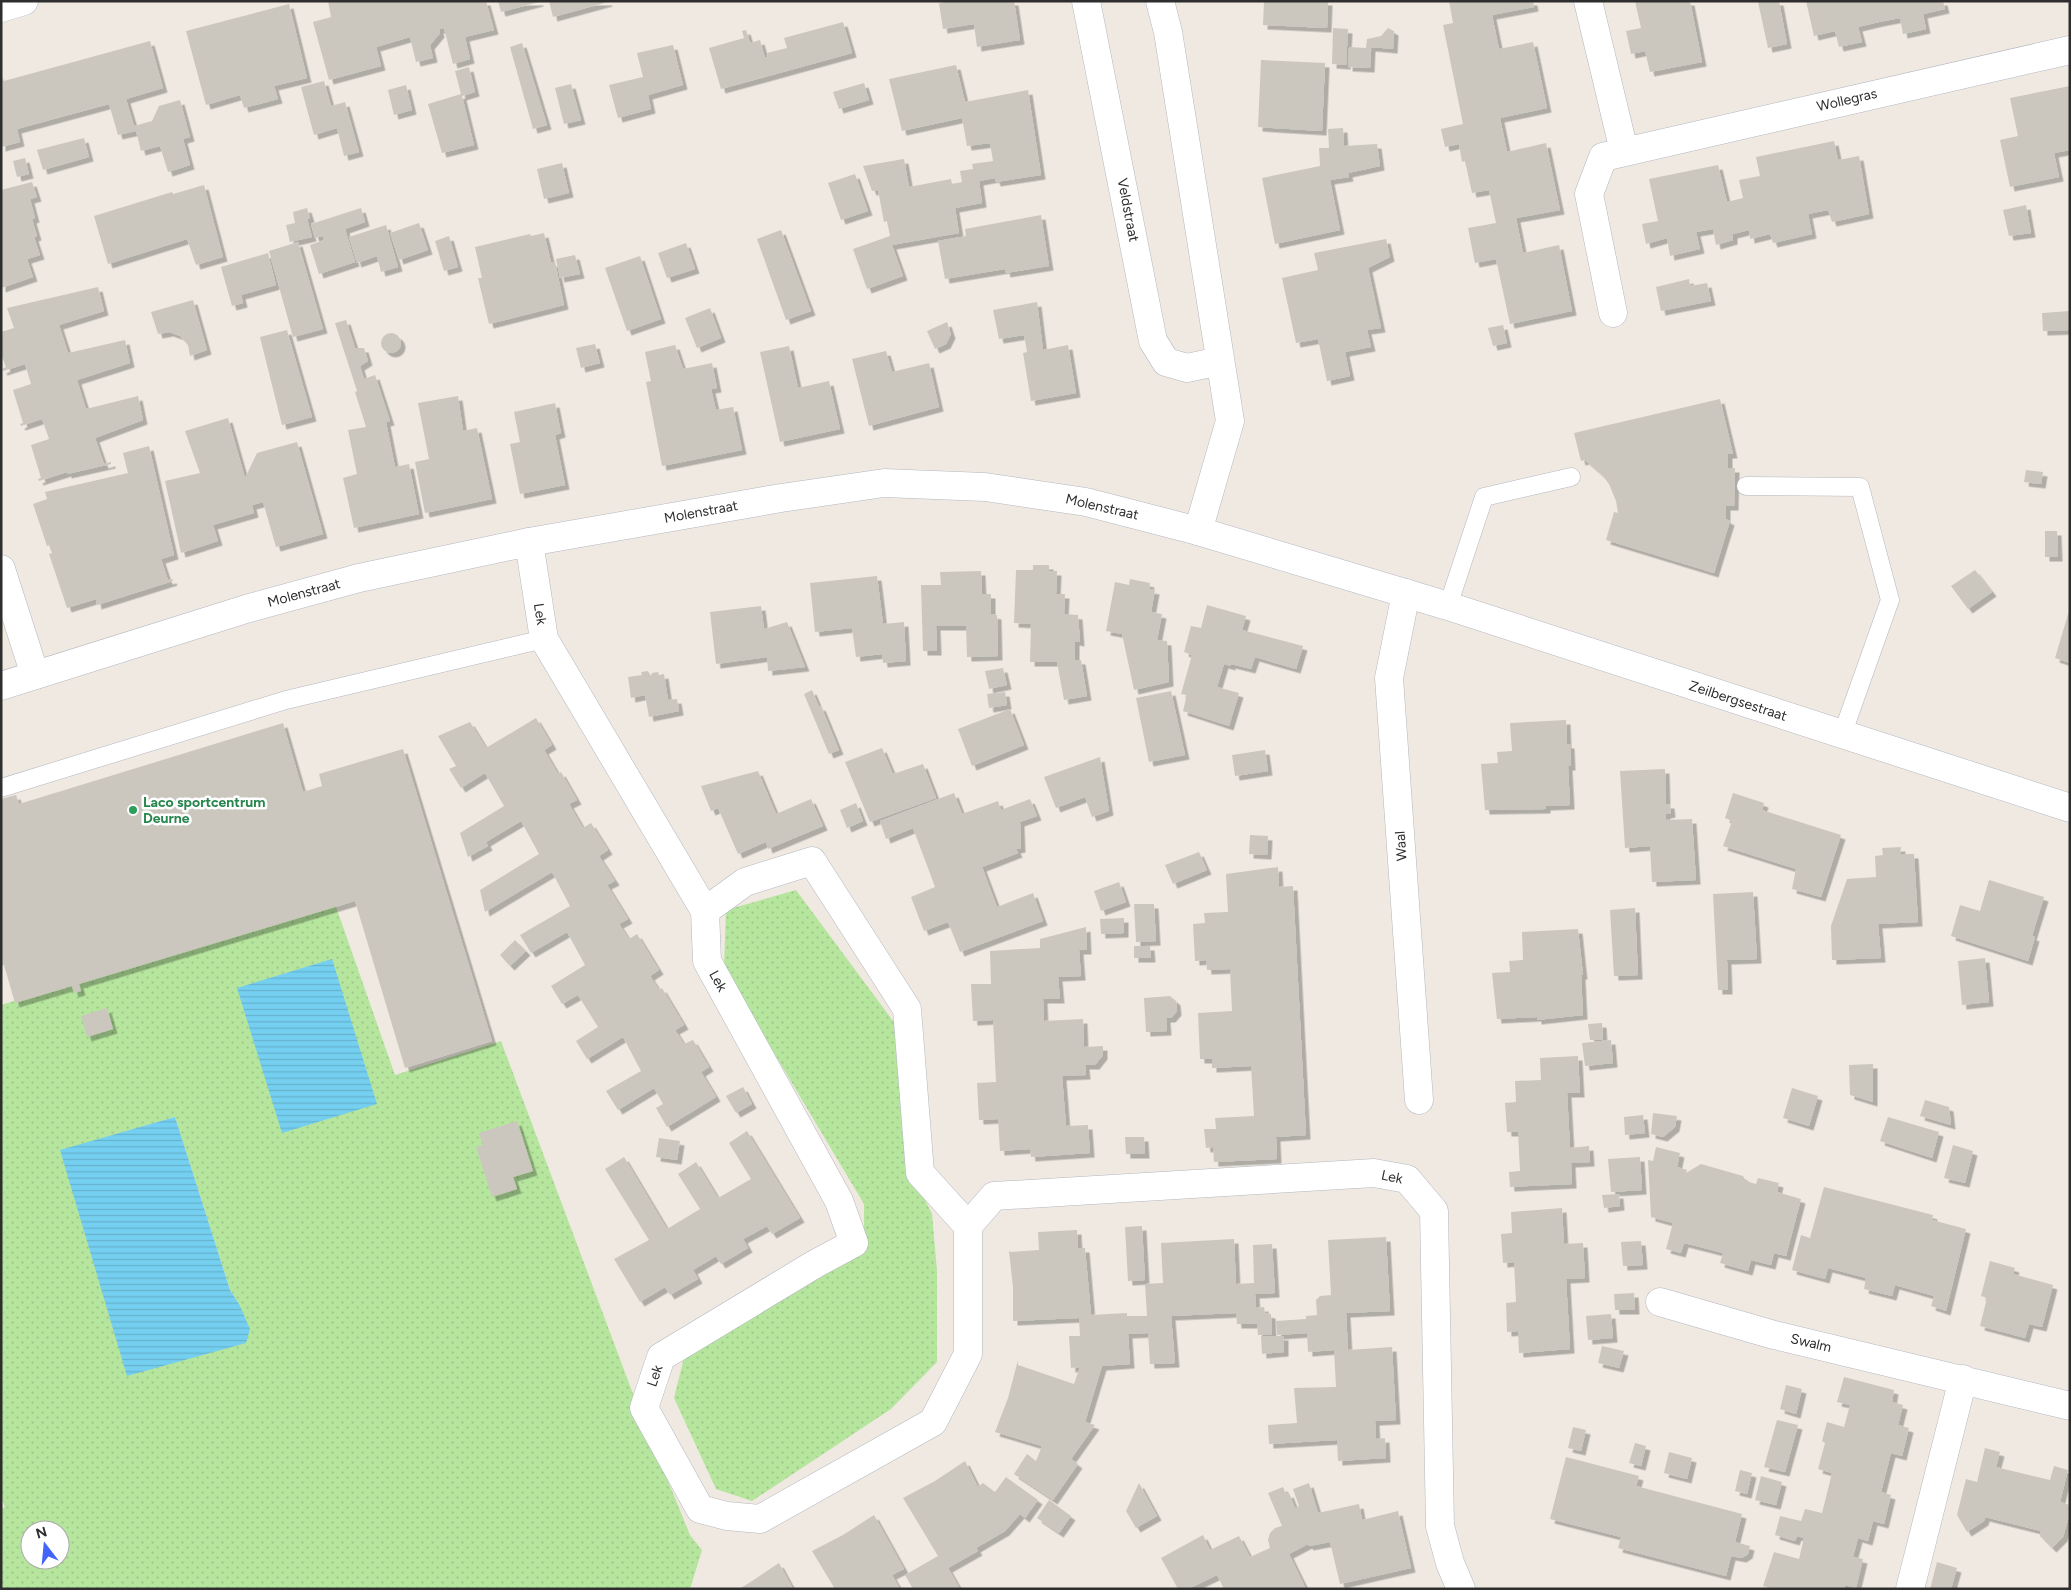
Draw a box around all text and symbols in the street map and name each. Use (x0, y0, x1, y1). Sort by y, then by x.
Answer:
street label: Wollegras (1815, 85, 1879, 115)
street label: Veldstraat (1114, 177, 1142, 243)
street label: Molenstraat (1064, 490, 1140, 524)
street label: Molenstraat (663, 497, 739, 527)
street label: Molenstraat (266, 575, 342, 611)
street label: Lek (530, 602, 550, 626)
street label: Zeilbergsestraat (1687, 677, 1789, 725)
place label: Laco sportcentrum Deurne (143, 794, 265, 827)
marker: Laco sportcentrum Deurne (127, 804, 139, 816)
street label: Waal (1391, 830, 1411, 862)
street label: Lek (705, 967, 731, 995)
street label: Lek (1380, 1166, 1405, 1188)
street label: Swalm (1789, 1330, 1833, 1356)
street label: Lek (643, 1363, 667, 1389)
north arrow (20, 1520, 70, 1570)
text: N (34, 1523, 49, 1543)

